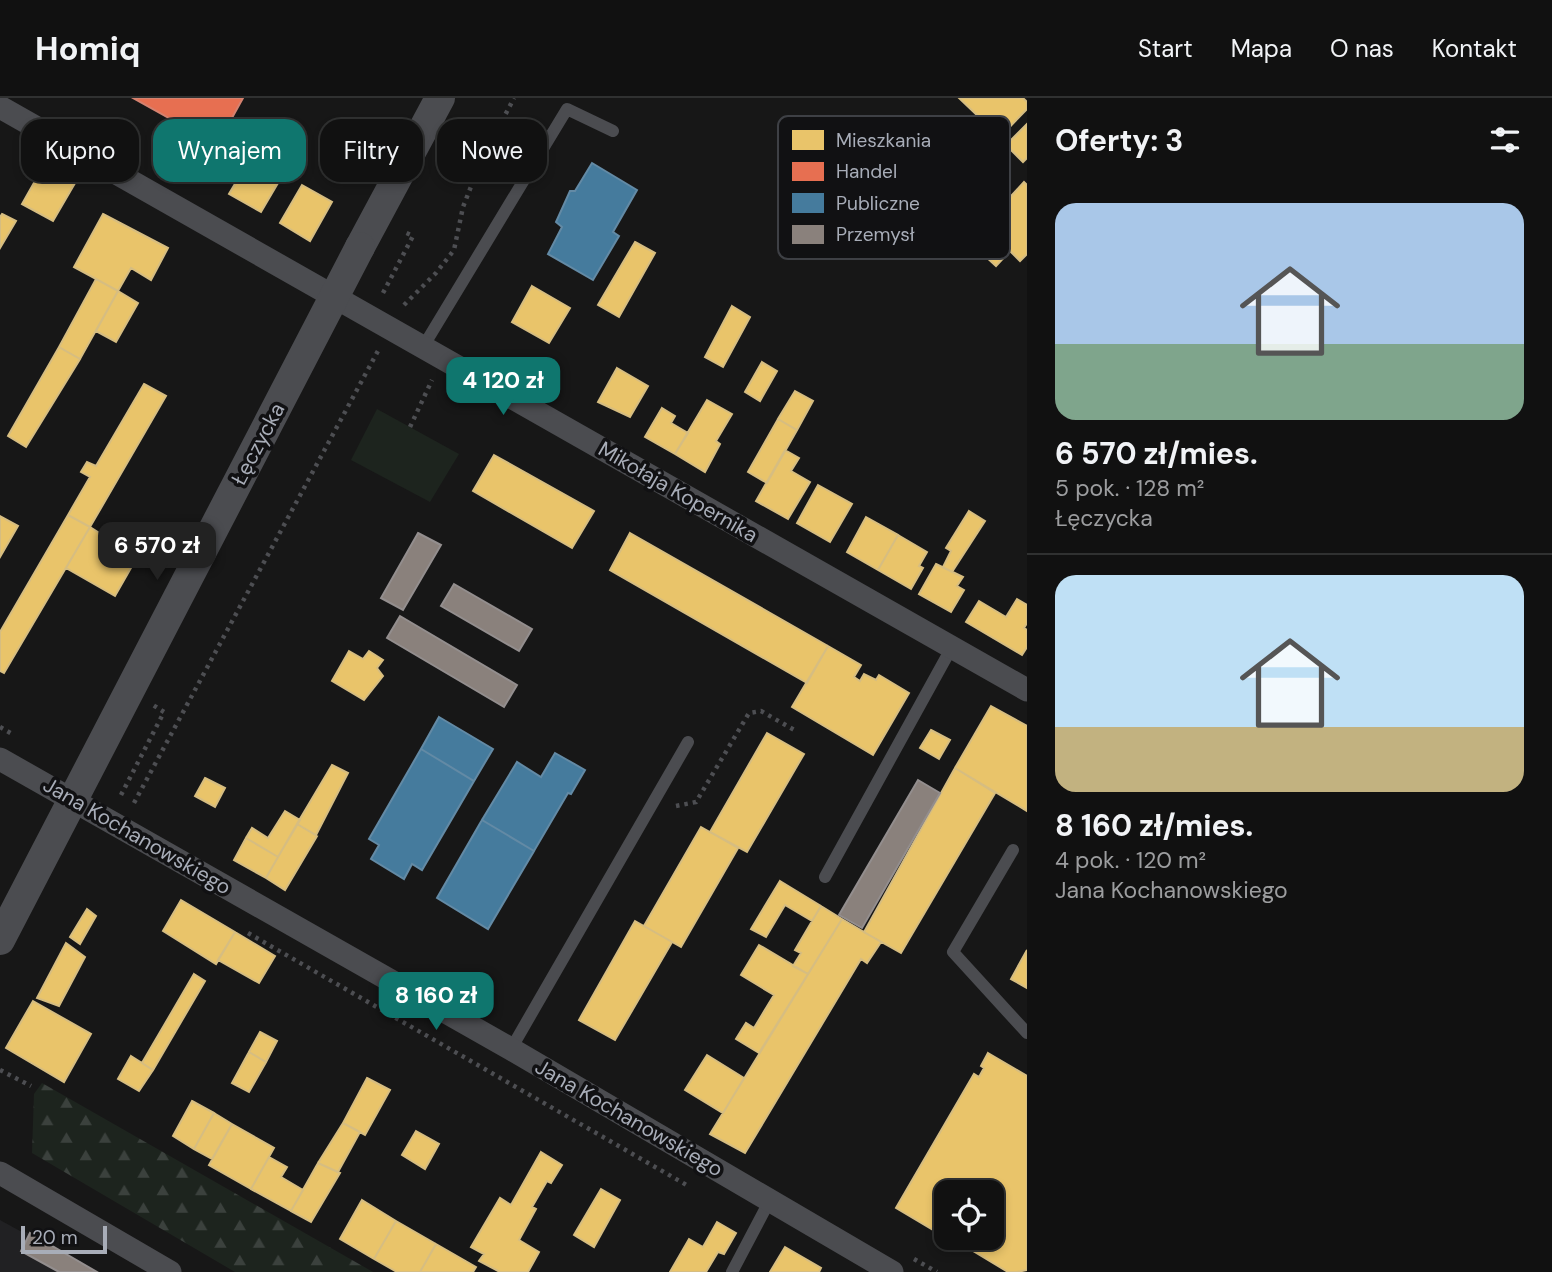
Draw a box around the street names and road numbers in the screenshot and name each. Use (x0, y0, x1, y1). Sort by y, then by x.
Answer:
street label: Łęczycka (225, 398, 291, 490)
street label: Mikołaja Kopernika (593, 435, 763, 549)
street label: Jana Kochanowskiego (38, 771, 236, 901)
street label: Jana Kochanowskiego (530, 1053, 728, 1183)

